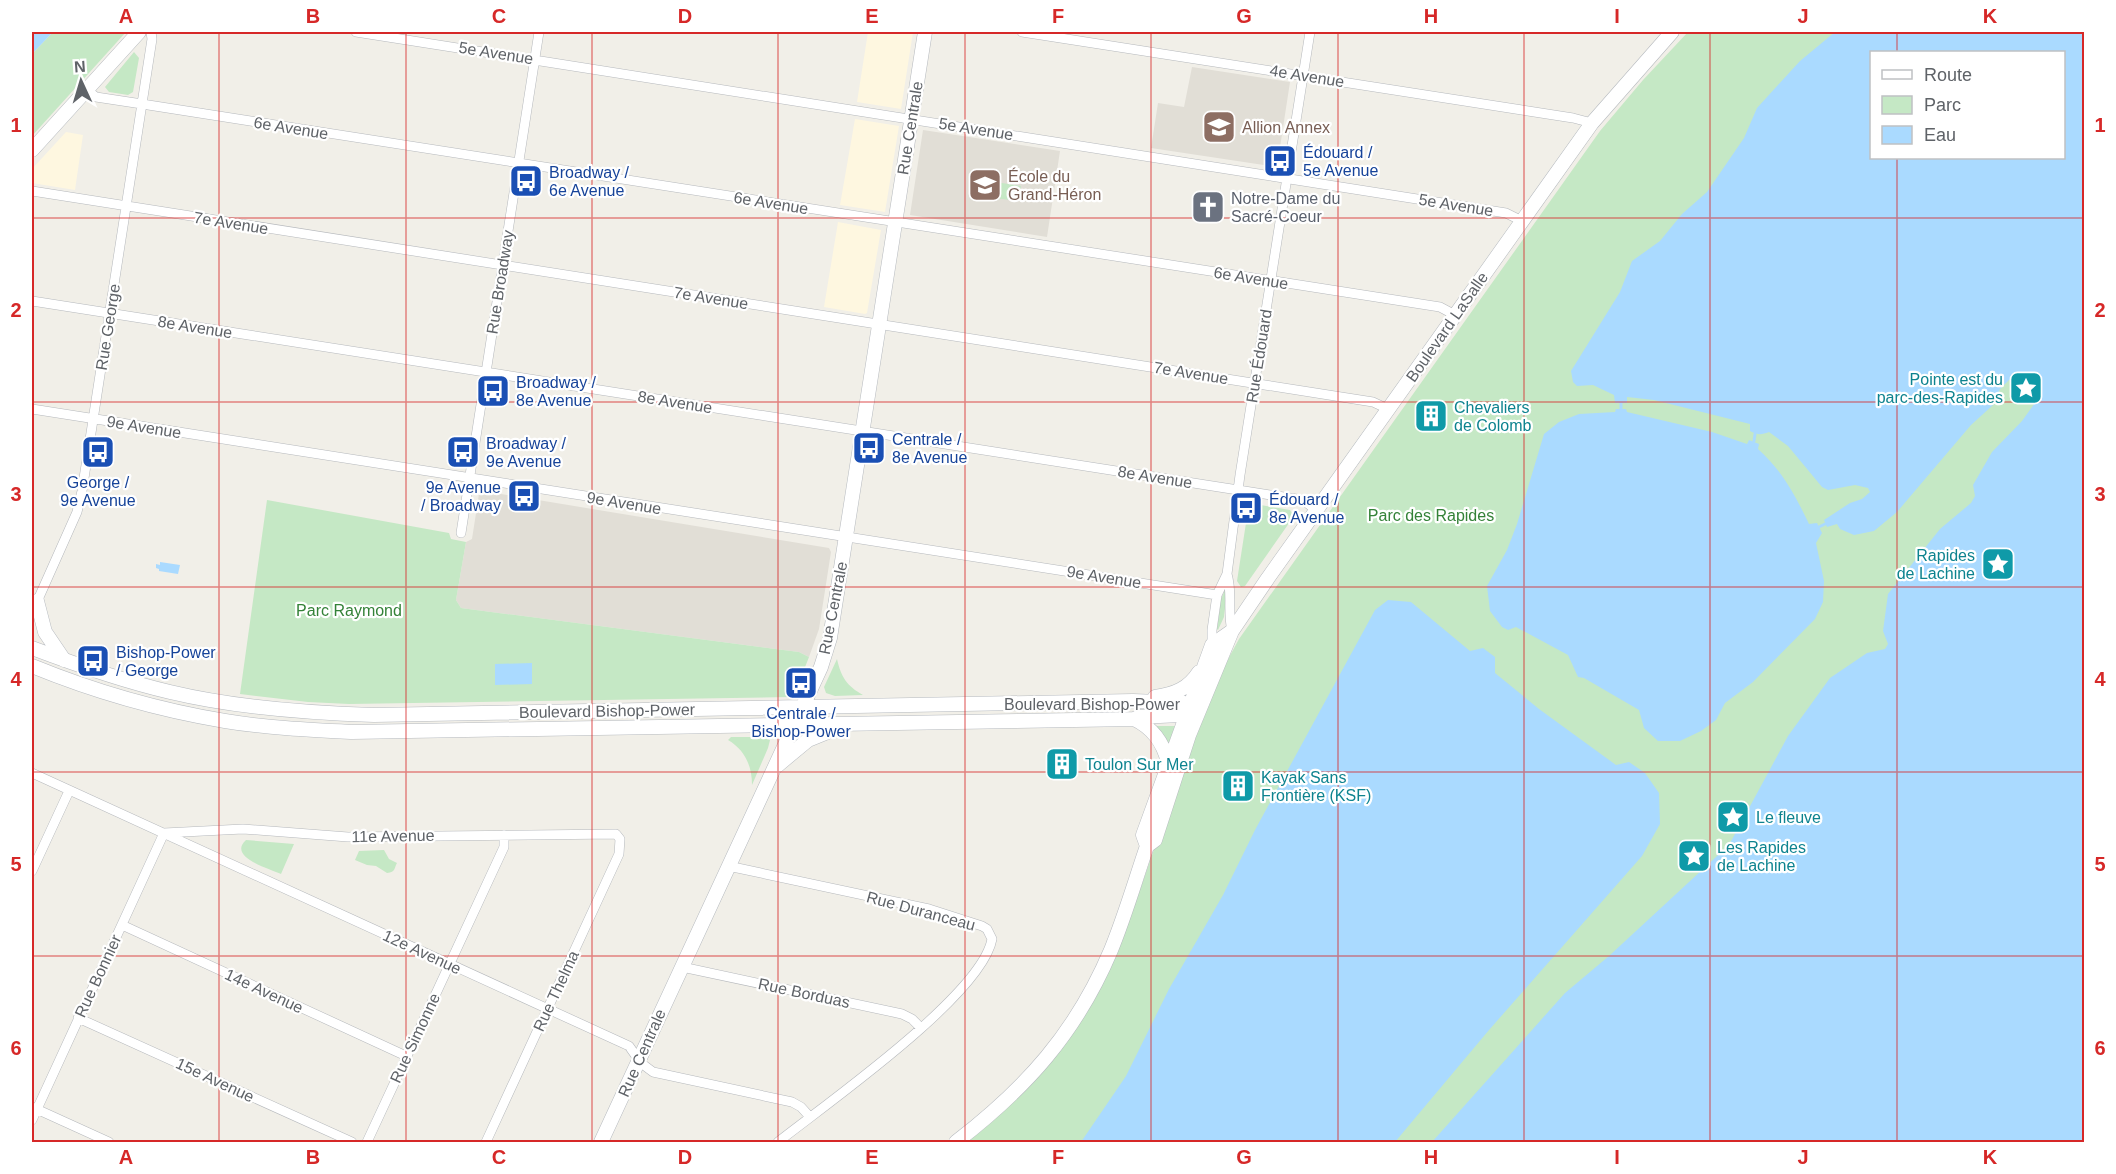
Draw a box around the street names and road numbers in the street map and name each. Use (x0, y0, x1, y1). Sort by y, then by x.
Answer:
street label: 5e Avenue (457, 39, 535, 67)
street label: 4e Avenue (1268, 62, 1346, 90)
street label: Rue Centrale (894, 80, 926, 176)
street label: 6e Avenue (252, 114, 330, 142)
street label: 5e Avenue (937, 115, 1015, 143)
street label: 6e Avenue (732, 189, 810, 217)
street label: 5e Avenue (1417, 191, 1495, 219)
street label: 7e Avenue (192, 209, 270, 237)
street label: Rue Broadway (483, 229, 517, 335)
street label: 6e Avenue (1212, 264, 1290, 292)
street label: Boulevard LaSalle (1403, 269, 1491, 385)
street label: Rue George (93, 283, 123, 371)
street label: 7e Avenue (672, 284, 750, 312)
street label: Rue Édouard (1242, 308, 1275, 404)
street label: 8e Avenue (156, 313, 234, 341)
street label: 7e Avenue (1152, 359, 1230, 387)
street label: 8e Avenue (636, 388, 714, 416)
street label: 9e Avenue (105, 413, 183, 441)
street label: 8e Avenue (1116, 463, 1194, 491)
street label: 9e Avenue (585, 489, 663, 517)
street label: Rue Centrale (816, 560, 850, 656)
street label: 9e Avenue (1065, 563, 1143, 591)
street label: Boulevard Bishop-Power (1004, 696, 1181, 713)
street label: Boulevard Bishop-Power (519, 701, 696, 721)
street label: 11e Avenue (351, 827, 435, 845)
street label: Rue Duranceau (865, 888, 977, 934)
street label: 12e Avenue (380, 926, 464, 978)
street label: Rue Bonnier (71, 931, 125, 1020)
street label: Rue Thelma (530, 948, 582, 1034)
street label: 14e Avenue (222, 965, 306, 1017)
street label: Rue Borduas (757, 975, 851, 1011)
street label: Rue Simonne (387, 990, 443, 1086)
street label: Rue Centrale (615, 1006, 669, 1100)
street label: 15e Avenue (173, 1054, 257, 1106)

